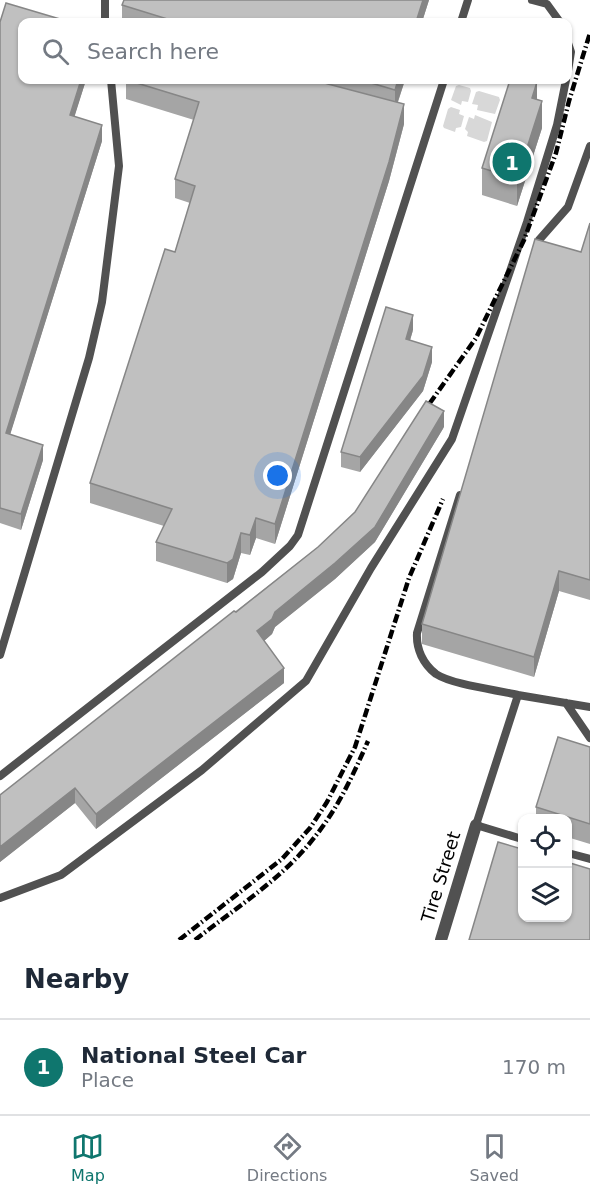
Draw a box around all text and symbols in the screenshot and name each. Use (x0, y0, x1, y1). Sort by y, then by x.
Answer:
search box (18, 18, 572, 84)
icon: search (39, 35, 72, 68)
text: Search here (87, 39, 219, 64)
pin: 1 (492, 140, 532, 184)
your location (263, 461, 292, 490)
map controls (518, 814, 572, 922)
button: locate (518, 814, 572, 868)
street label: Tire Street (416, 829, 464, 926)
button: layers (518, 868, 572, 922)
text: Nearby (24, 964, 129, 994)
text: National Steel Car (81, 1043, 306, 1068)
text: 1 (37, 1055, 50, 1079)
text: 170 m (502, 1055, 566, 1079)
text: Place (81, 1068, 134, 1092)
tab: Map (71, 1130, 105, 1185)
tab: Directions (247, 1130, 327, 1185)
tab: Saved (470, 1130, 519, 1185)

